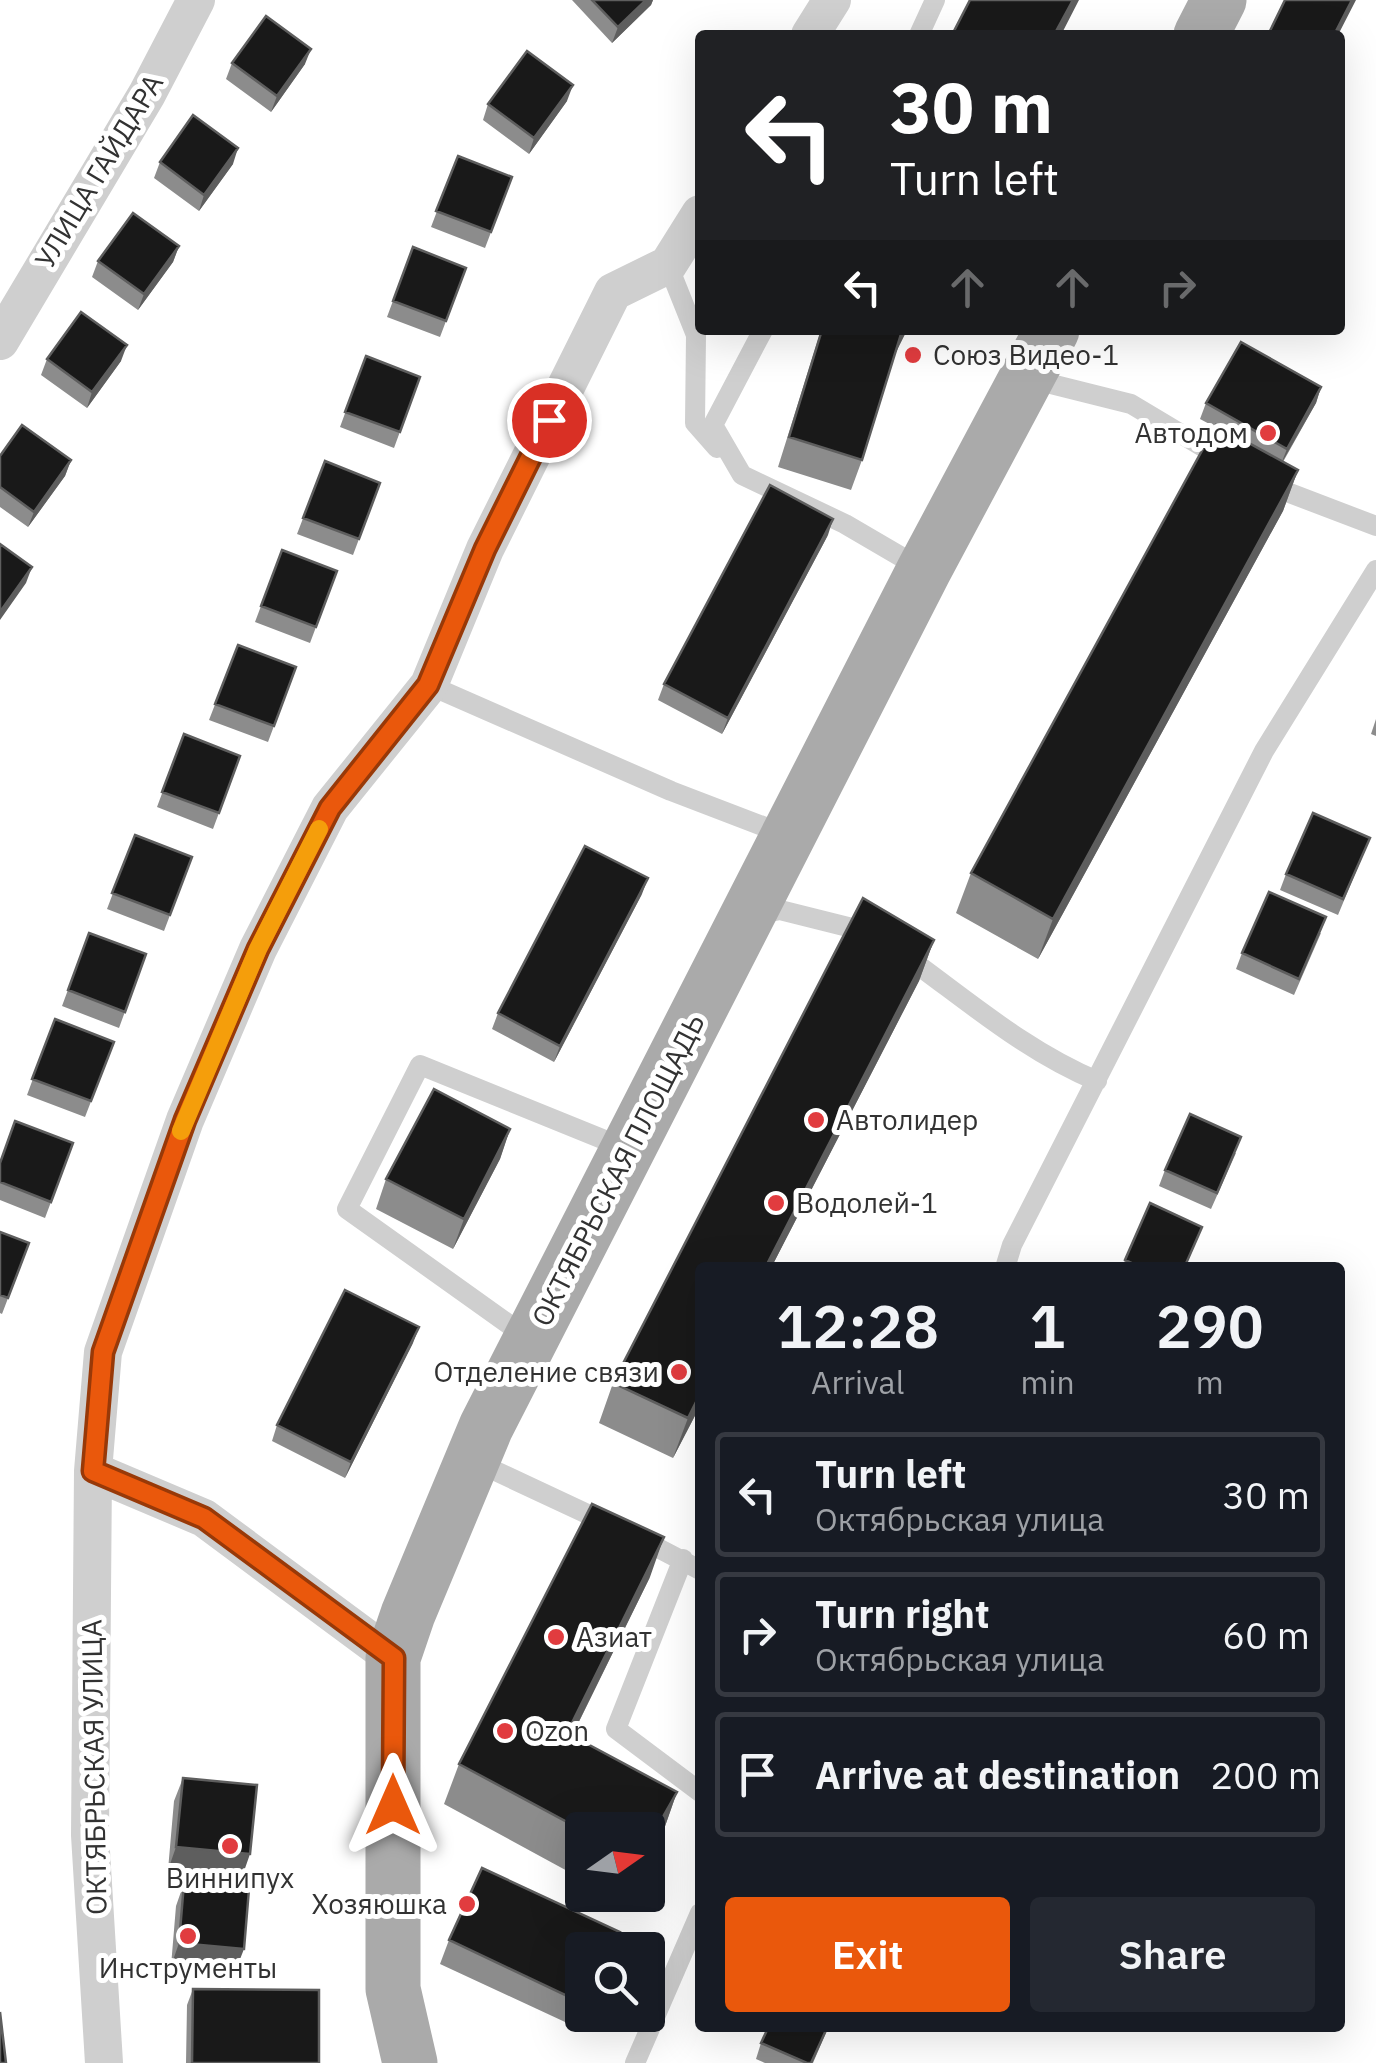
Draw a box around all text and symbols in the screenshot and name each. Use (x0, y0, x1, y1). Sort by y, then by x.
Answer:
text: 30 m (890, 61, 1053, 152)
street label: УЛИЦА ГАЙДАРА (26, 67, 171, 275)
icon: left (725, 70, 855, 200)
text: Turn left (890, 149, 1059, 207)
icon: left (835, 260, 890, 315)
icon: ahead (940, 260, 995, 315)
icon: ahead (1045, 260, 1100, 315)
icon: right (1150, 260, 1205, 315)
place label: Союз Видео-1 (933, 336, 1119, 373)
marker: Союз Видео-1 (902, 344, 924, 366)
pin (507, 378, 592, 463)
icon: arrive (522, 393, 577, 448)
place label: Автодом (1134, 414, 1248, 451)
marker: Автодом (1257, 422, 1279, 444)
street label: ОКТЯБРЬСКАЯ ПЛОЩАДЬ (523, 1007, 712, 1332)
place label: Автолидер (836, 1101, 978, 1138)
marker: Автолидер (805, 1109, 827, 1131)
place label: Водолей-1 (796, 1184, 938, 1221)
marker: Водолей-1 (765, 1192, 787, 1214)
text: 12:28 (776, 1286, 939, 1365)
text: 1 (1030, 1286, 1066, 1365)
text: 290 (1156, 1286, 1264, 1365)
place label: Отделение связи (433, 1353, 659, 1390)
marker: Отделение связи (668, 1361, 690, 1383)
text: Arrival (811, 1361, 904, 1403)
text: min (1020, 1361, 1075, 1403)
text: m (1196, 1361, 1224, 1403)
text: Turn left (815, 1449, 966, 1498)
icon: left (730, 1467, 785, 1522)
text: 30 m (1222, 1470, 1310, 1519)
text: Октябрьская улица (815, 1498, 1104, 1540)
text: Turn right (815, 1589, 990, 1638)
icon: right (730, 1607, 785, 1662)
text: 60 m (1222, 1610, 1310, 1659)
place label: Азиат (576, 1618, 652, 1655)
street label: ОКТЯБРЬСКАЯ УЛИЦА (72, 1619, 115, 1915)
marker: Азиат (545, 1626, 567, 1648)
text: Октябрьская улица (815, 1638, 1104, 1680)
place label: Ozon (525, 1712, 589, 1749)
marker: Ozon (494, 1720, 516, 1742)
icon: arrive (730, 1747, 785, 1802)
text: Arrive at destination (815, 1750, 1180, 1799)
text: 200 m (1210, 1750, 1321, 1799)
position arrow (341, 1753, 445, 1857)
north arrow (565, 1812, 665, 1912)
map controls (565, 1812, 665, 2032)
marker: Виннипух (219, 1835, 241, 1857)
place label: Виннипух (166, 1859, 294, 1896)
place label: Хозяюшка (312, 1885, 447, 1922)
marker: Хозяюшка (456, 1893, 478, 1915)
button: Exit (725, 1897, 1010, 2012)
button: Share (1030, 1897, 1315, 2012)
marker: Инструменты (177, 1925, 199, 1947)
button: search (565, 1932, 665, 2032)
place label: Инструменты (99, 1949, 277, 1986)

